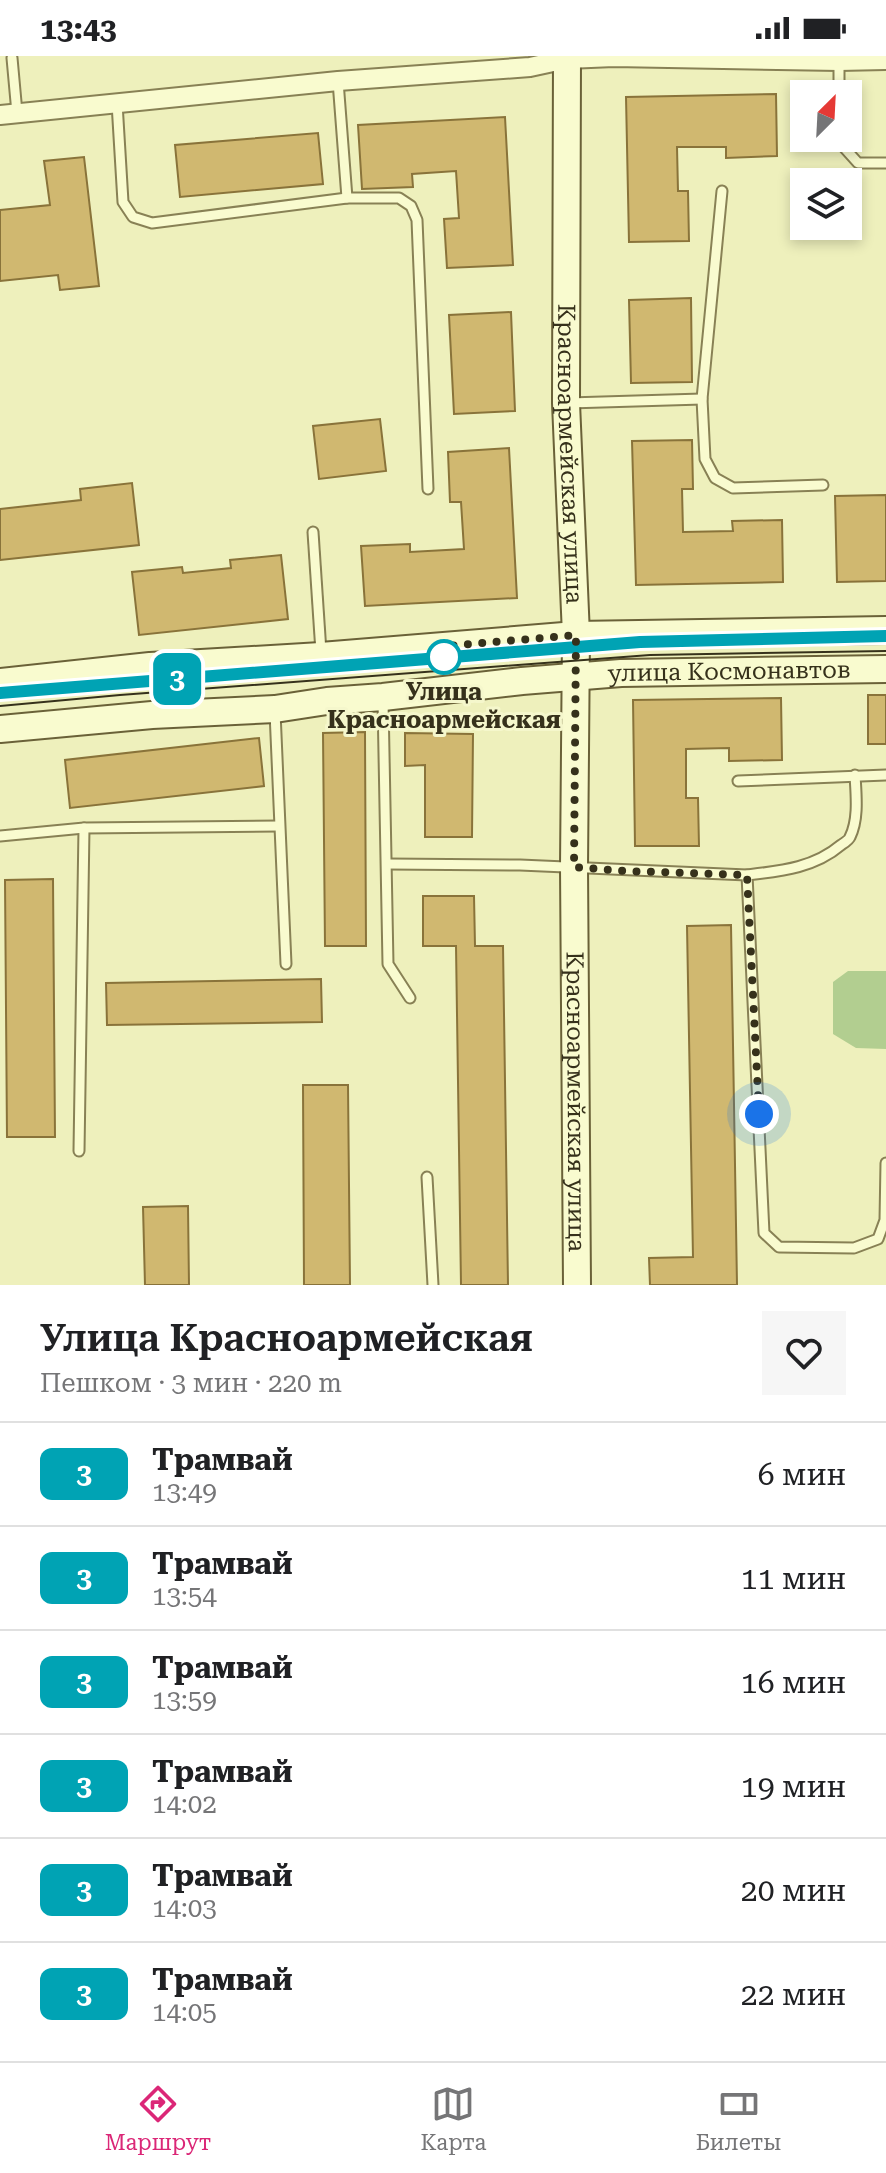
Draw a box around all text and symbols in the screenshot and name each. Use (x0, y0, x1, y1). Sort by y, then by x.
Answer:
text: 13:43 (40, 11, 117, 46)
north arrow (790, 80, 862, 152)
map controls (790, 80, 862, 240)
button: layers (790, 168, 862, 240)
street label: Красноармейская улица (552, 304, 589, 605)
marker: Улица Красноармейская (427, 640, 461, 674)
line badge: 3 (151, 653, 203, 705)
street label: улица Космонавтов (607, 656, 851, 688)
text: 3 (169, 662, 185, 695)
place label: Улица Красноармейская (327, 678, 561, 734)
street label: Красноармейская улица (561, 951, 591, 1252)
your location (739, 1094, 779, 1134)
button: heart (762, 1311, 846, 1395)
text: Улица Красноармейская (40, 1316, 533, 1360)
text: Пешком · 3 мин · 220 m (40, 1368, 342, 1398)
text: Трамвай (152, 1442, 293, 1477)
text: 3 (76, 1457, 92, 1490)
text: 6 мин (758, 1457, 846, 1492)
text: 13:49 (152, 1477, 217, 1507)
text: Трамвай (152, 1546, 293, 1581)
text: 3 (76, 1561, 92, 1594)
text: 11 мин (741, 1561, 846, 1596)
text: 13:54 (152, 1581, 217, 1611)
text: Трамвай (152, 1650, 293, 1685)
text: 3 (76, 1665, 92, 1698)
text: 16 мин (741, 1665, 846, 1700)
text: 13:59 (152, 1685, 217, 1715)
text: Трамвай (152, 1754, 293, 1789)
text: 3 (76, 1769, 92, 1802)
text: 19 мин (741, 1769, 846, 1804)
text: 14:02 (152, 1789, 217, 1819)
text: Трамвай (152, 1858, 293, 1893)
text: 3 (76, 1873, 92, 1906)
text: 20 мин (741, 1873, 846, 1908)
text: 14:03 (152, 1893, 217, 1923)
text: Трамвай (152, 1962, 293, 1997)
text: 3 (76, 1977, 92, 2010)
text: 22 мин (741, 1977, 846, 2012)
text: 14:05 (152, 1997, 217, 2027)
tab: Маршрут (105, 2082, 211, 2155)
tab: Карта (421, 2082, 486, 2155)
tab: Билеты (696, 2082, 781, 2155)

